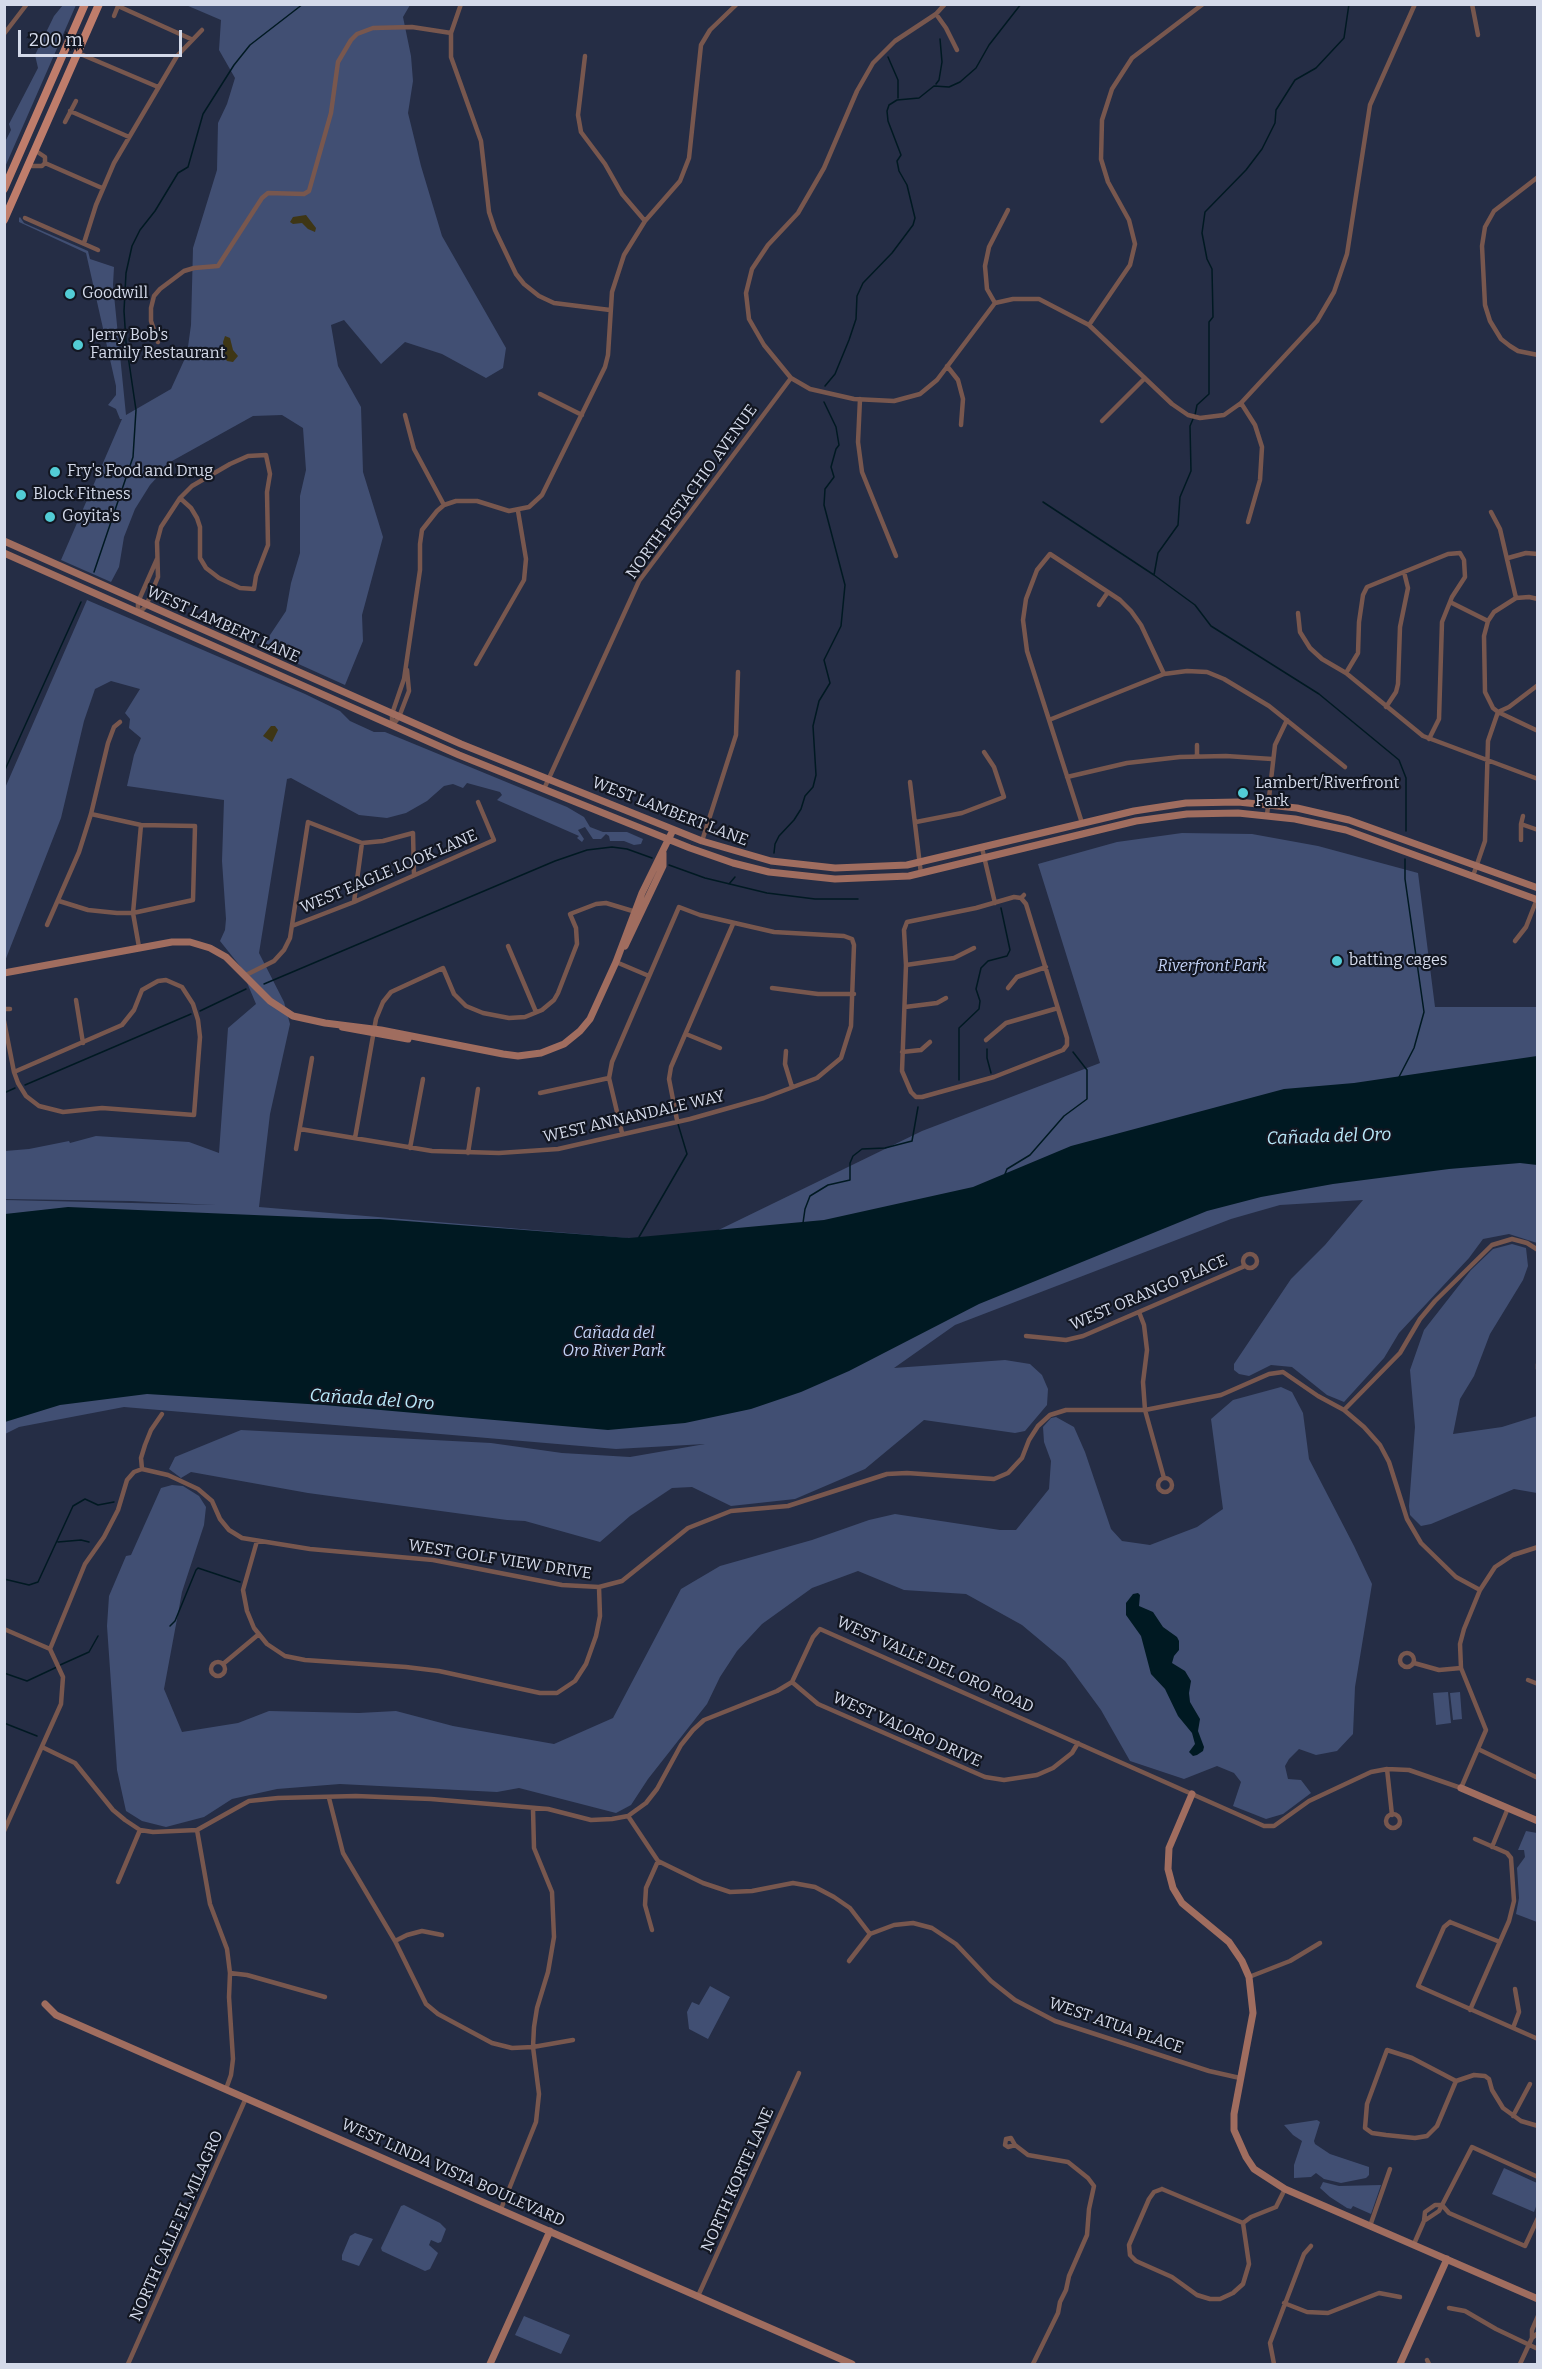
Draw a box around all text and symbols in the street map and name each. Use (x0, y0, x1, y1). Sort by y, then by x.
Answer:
scale bar (21, 18, 184, 56)
text: 200 m (29, 29, 83, 51)
place label: Goodwill (82, 284, 148, 304)
marker: Goodwill (63, 287, 77, 301)
place label: Jerry Bob's Family Restaurant (90, 326, 225, 364)
marker: Jerry Bob's Family Restaurant (71, 338, 85, 352)
street label: NORTH PISTACHIO AVENUE (622, 401, 762, 583)
place label: Fry's Food and Drug (67, 462, 213, 482)
marker: Fry's Food and Drug (48, 465, 62, 479)
place label: Block Fitness (33, 485, 131, 505)
marker: Block Fitness (14, 488, 28, 502)
place label: Goyita's (62, 507, 120, 527)
marker: Goyita's (43, 510, 57, 524)
street label: WEST LAMBERT LANE (143, 583, 303, 667)
street label: WEST LAMBERT LANE (589, 773, 751, 851)
place label: Lambert/Riverfront Park (1255, 774, 1399, 812)
marker: Lambert/Riverfront Park (1236, 786, 1250, 800)
street label: WEST EAGLE LOOK LANE (297, 826, 481, 918)
place label: batting cages (1349, 951, 1447, 971)
marker: batting cages (1330, 954, 1344, 968)
park label: Riverfront Park (1158, 957, 1266, 977)
street label: WEST ANNANDALE WAY (541, 1087, 727, 1147)
water label: Cañada del Oro (1266, 1124, 1392, 1150)
street label: WEST ORANGO PLACE (1067, 1251, 1231, 1335)
park label: Cañada del Oro River Park (563, 1324, 665, 1362)
water label: Cañada del Oro (309, 1385, 435, 1415)
street label: WEST GOLF VIEW DRIVE (407, 1536, 593, 1584)
street label: WEST VALLE DEL ORO ROAD (833, 1613, 1037, 1717)
street label: WEST VALORO DRIVE (829, 1688, 985, 1772)
street label: WEST ATUA PLACE (1046, 1994, 1186, 2058)
street label: NORTH KORTE LANE (697, 2105, 779, 2255)
street label: WEST LINDA VISTA BOULEVARD (338, 2115, 568, 2231)
street label: NORTH CALLE EL MILAGRO (126, 2128, 228, 2324)

